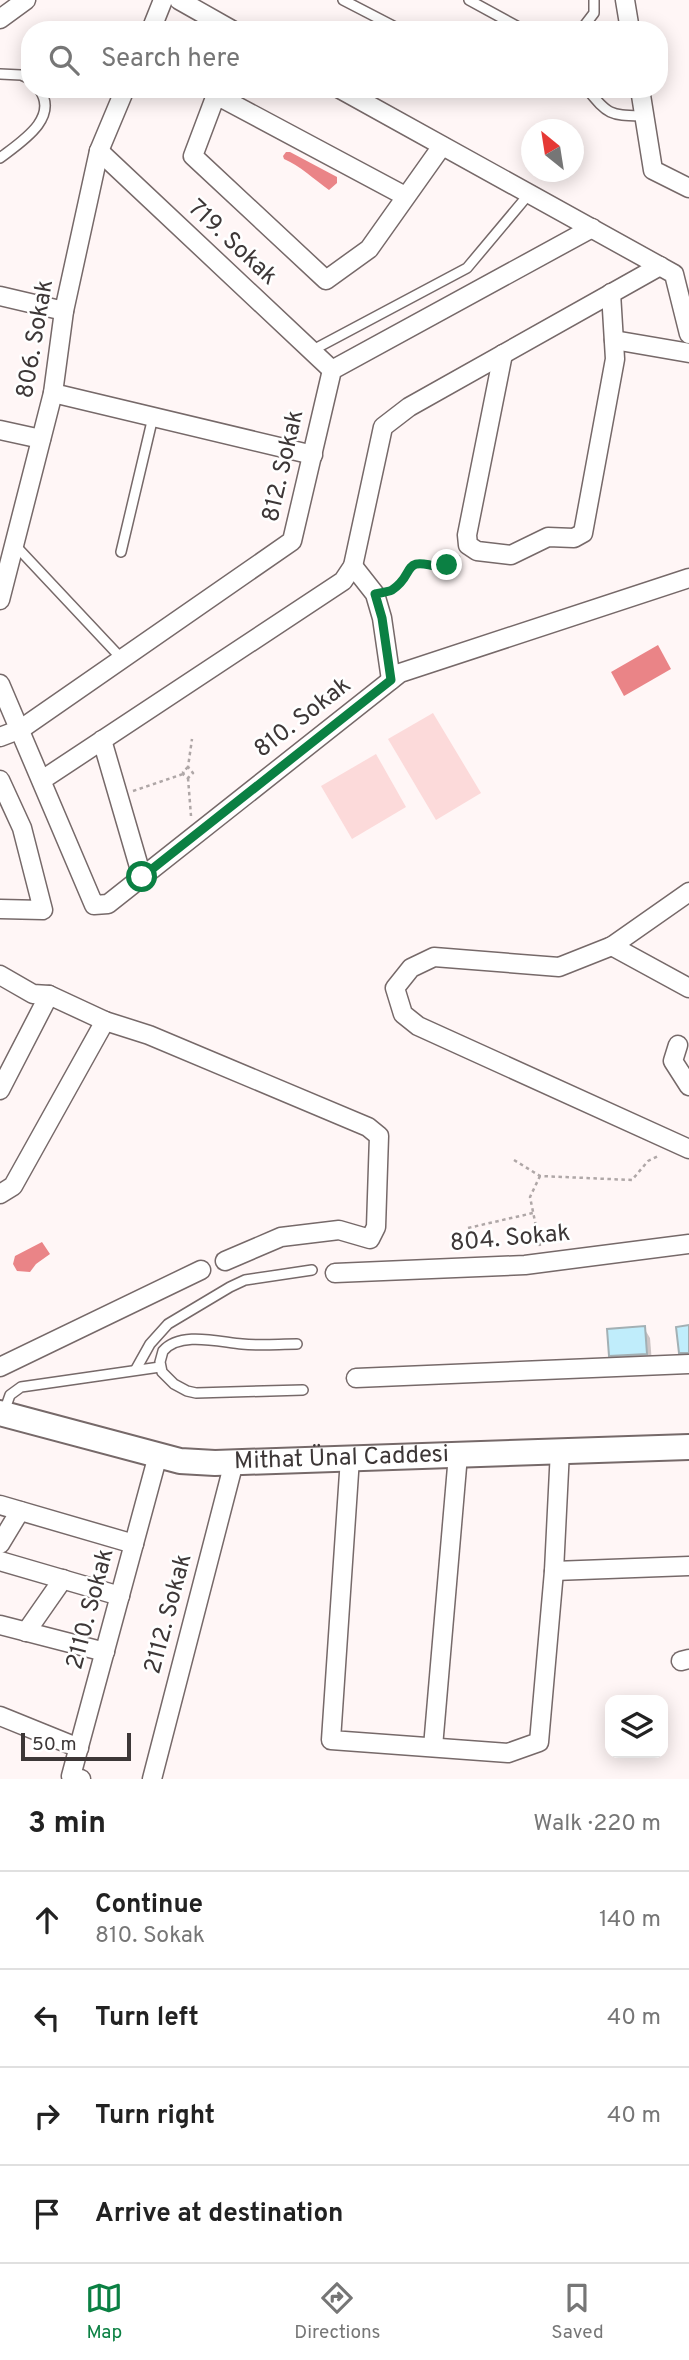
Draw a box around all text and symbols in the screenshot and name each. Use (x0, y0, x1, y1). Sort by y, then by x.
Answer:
search box (21, 21, 668, 98)
icon: search (45, 41, 83, 79)
text: Search here (101, 43, 240, 76)
north arrow (521, 119, 584, 182)
street label: 719. Sokak (181, 194, 283, 292)
street label: 806. Sokak (11, 277, 61, 401)
street label: 812. Sokak (257, 407, 311, 525)
route end (431, 549, 462, 580)
street label: 810. Sokak (249, 671, 357, 765)
route start (126, 861, 157, 892)
street label: 804. Sokak (449, 1219, 571, 1259)
street label: Mithat Ünal Caddesi (234, 1440, 450, 1477)
street label: 2110. Sokak (60, 1545, 122, 1673)
street label: 2112. Sokak (139, 1551, 199, 1677)
map controls (605, 1695, 668, 1758)
button: layers (605, 1695, 668, 1758)
scale bar (21, 1730, 131, 1762)
text: 50 m (32, 1733, 77, 1757)
text: 3 min (28, 1806, 106, 1843)
text: Walk · 220 m (533, 1810, 661, 1839)
text: Continue (95, 1889, 203, 1922)
icon: ahead (28, 1901, 66, 1939)
text: 140 m (599, 1906, 661, 1935)
text: 810. Sokak (95, 1922, 205, 1951)
icon: left (28, 1999, 66, 2037)
text: Turn left (95, 2002, 199, 2035)
text: 40 m (607, 2004, 661, 2033)
icon: right (28, 2097, 66, 2135)
text: Turn right (95, 2100, 215, 2133)
text: 40 m (607, 2102, 661, 2131)
icon: arrive (28, 2195, 66, 2233)
text: Arrive at destination (95, 2198, 343, 2231)
tab: Map (85, 2279, 123, 2345)
tab: Directions (294, 2279, 381, 2345)
tab: Saved (551, 2279, 604, 2345)

